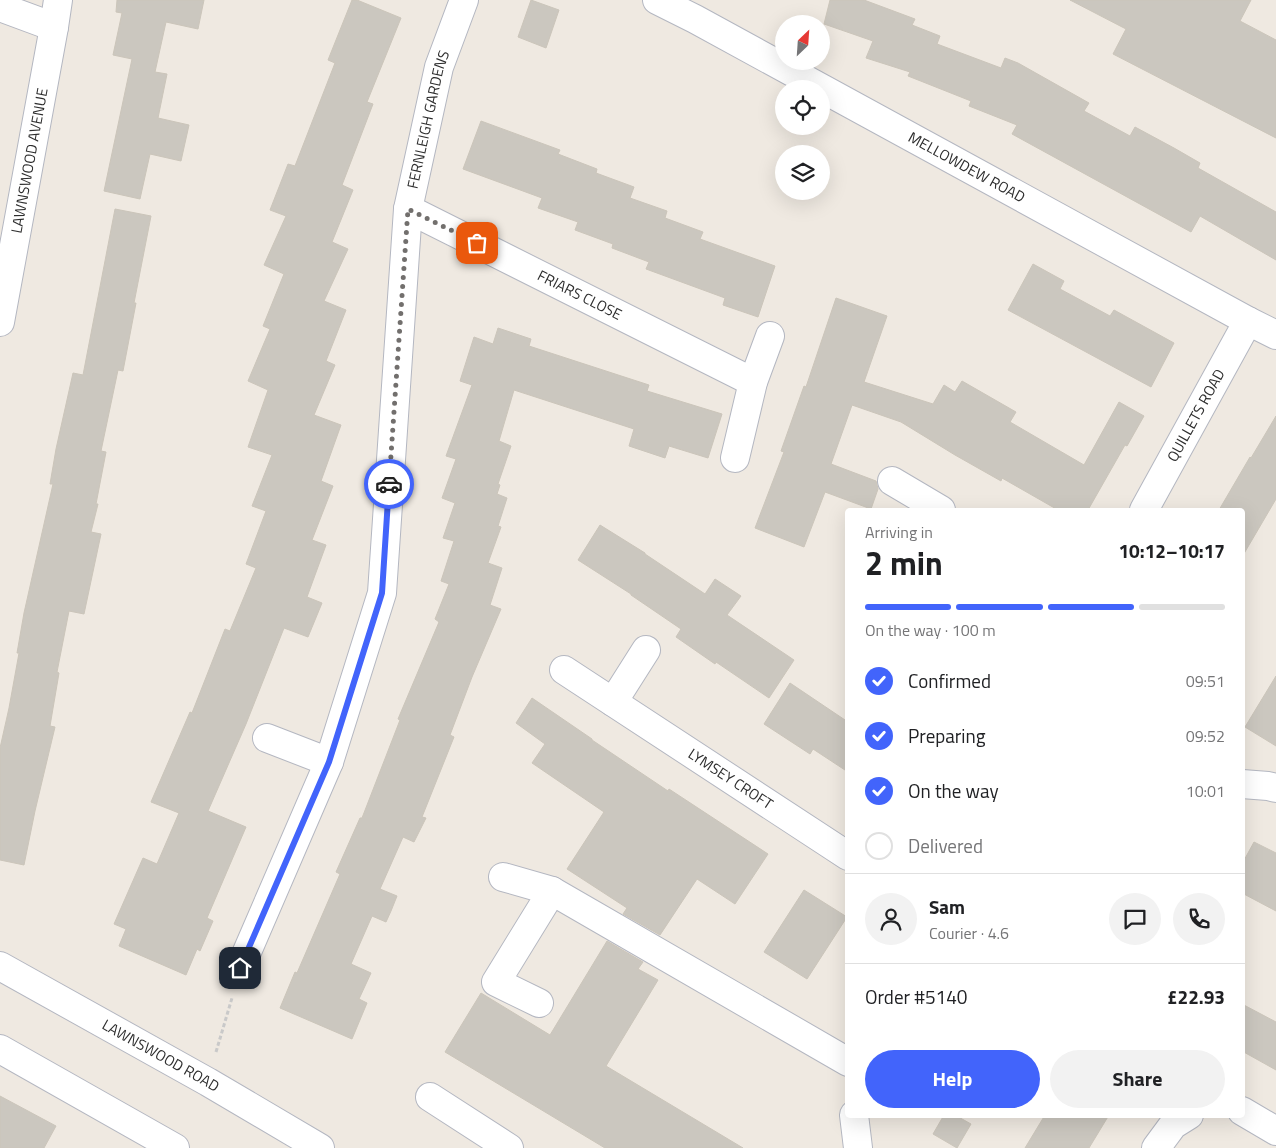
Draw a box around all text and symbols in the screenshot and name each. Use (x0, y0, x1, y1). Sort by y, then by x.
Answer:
north arrow (775, 15, 830, 70)
map controls (775, 15, 830, 200)
street label: FERNLEIGH GARDENS (401, 47, 455, 191)
button: locate (775, 80, 830, 135)
street label: LAWNSWOOD AVENUE (4, 86, 54, 235)
street label: MELLOWDEW ROAD (904, 126, 1030, 208)
button: layers (775, 145, 830, 200)
pin (456, 222, 498, 264)
icon: bag (463, 229, 491, 257)
street label: FRIARS CLOSE (534, 264, 626, 325)
street label: QUILLETS ROAD (1161, 365, 1231, 466)
courier (364, 459, 414, 509)
icon: car (375, 470, 403, 498)
text: Arriving in (865, 520, 933, 544)
text: 10:12–10:17 (1118, 536, 1225, 565)
text: 2 min (865, 539, 943, 587)
text: On the way · 100 m (865, 618, 996, 642)
text: Confirmed (908, 666, 991, 695)
icon: check (865, 667, 893, 695)
text: 09:51 (1186, 669, 1225, 693)
text: Preparing (908, 721, 985, 750)
icon: check (865, 722, 893, 750)
text: 09:52 (1186, 724, 1225, 748)
street label: LYMSEY CROFT (684, 742, 778, 815)
text: On the way (908, 776, 999, 805)
icon: check (865, 777, 893, 805)
text: 10:01 (1186, 779, 1225, 803)
text: Delivered (908, 831, 983, 860)
text: Sam (929, 892, 965, 921)
button: person (865, 893, 917, 945)
button: chat (1109, 893, 1161, 945)
button: phone (1173, 893, 1225, 945)
text: Courier · 4.6 (929, 921, 1009, 945)
pin (219, 947, 261, 989)
icon: home (226, 954, 254, 982)
text: Order #5140 (865, 982, 967, 1011)
text: £22.93 (1167, 982, 1225, 1011)
street label: LAWNSWOOD ROAD (98, 1013, 224, 1097)
button: Help (865, 1050, 1040, 1108)
button: Share (1050, 1050, 1225, 1108)

